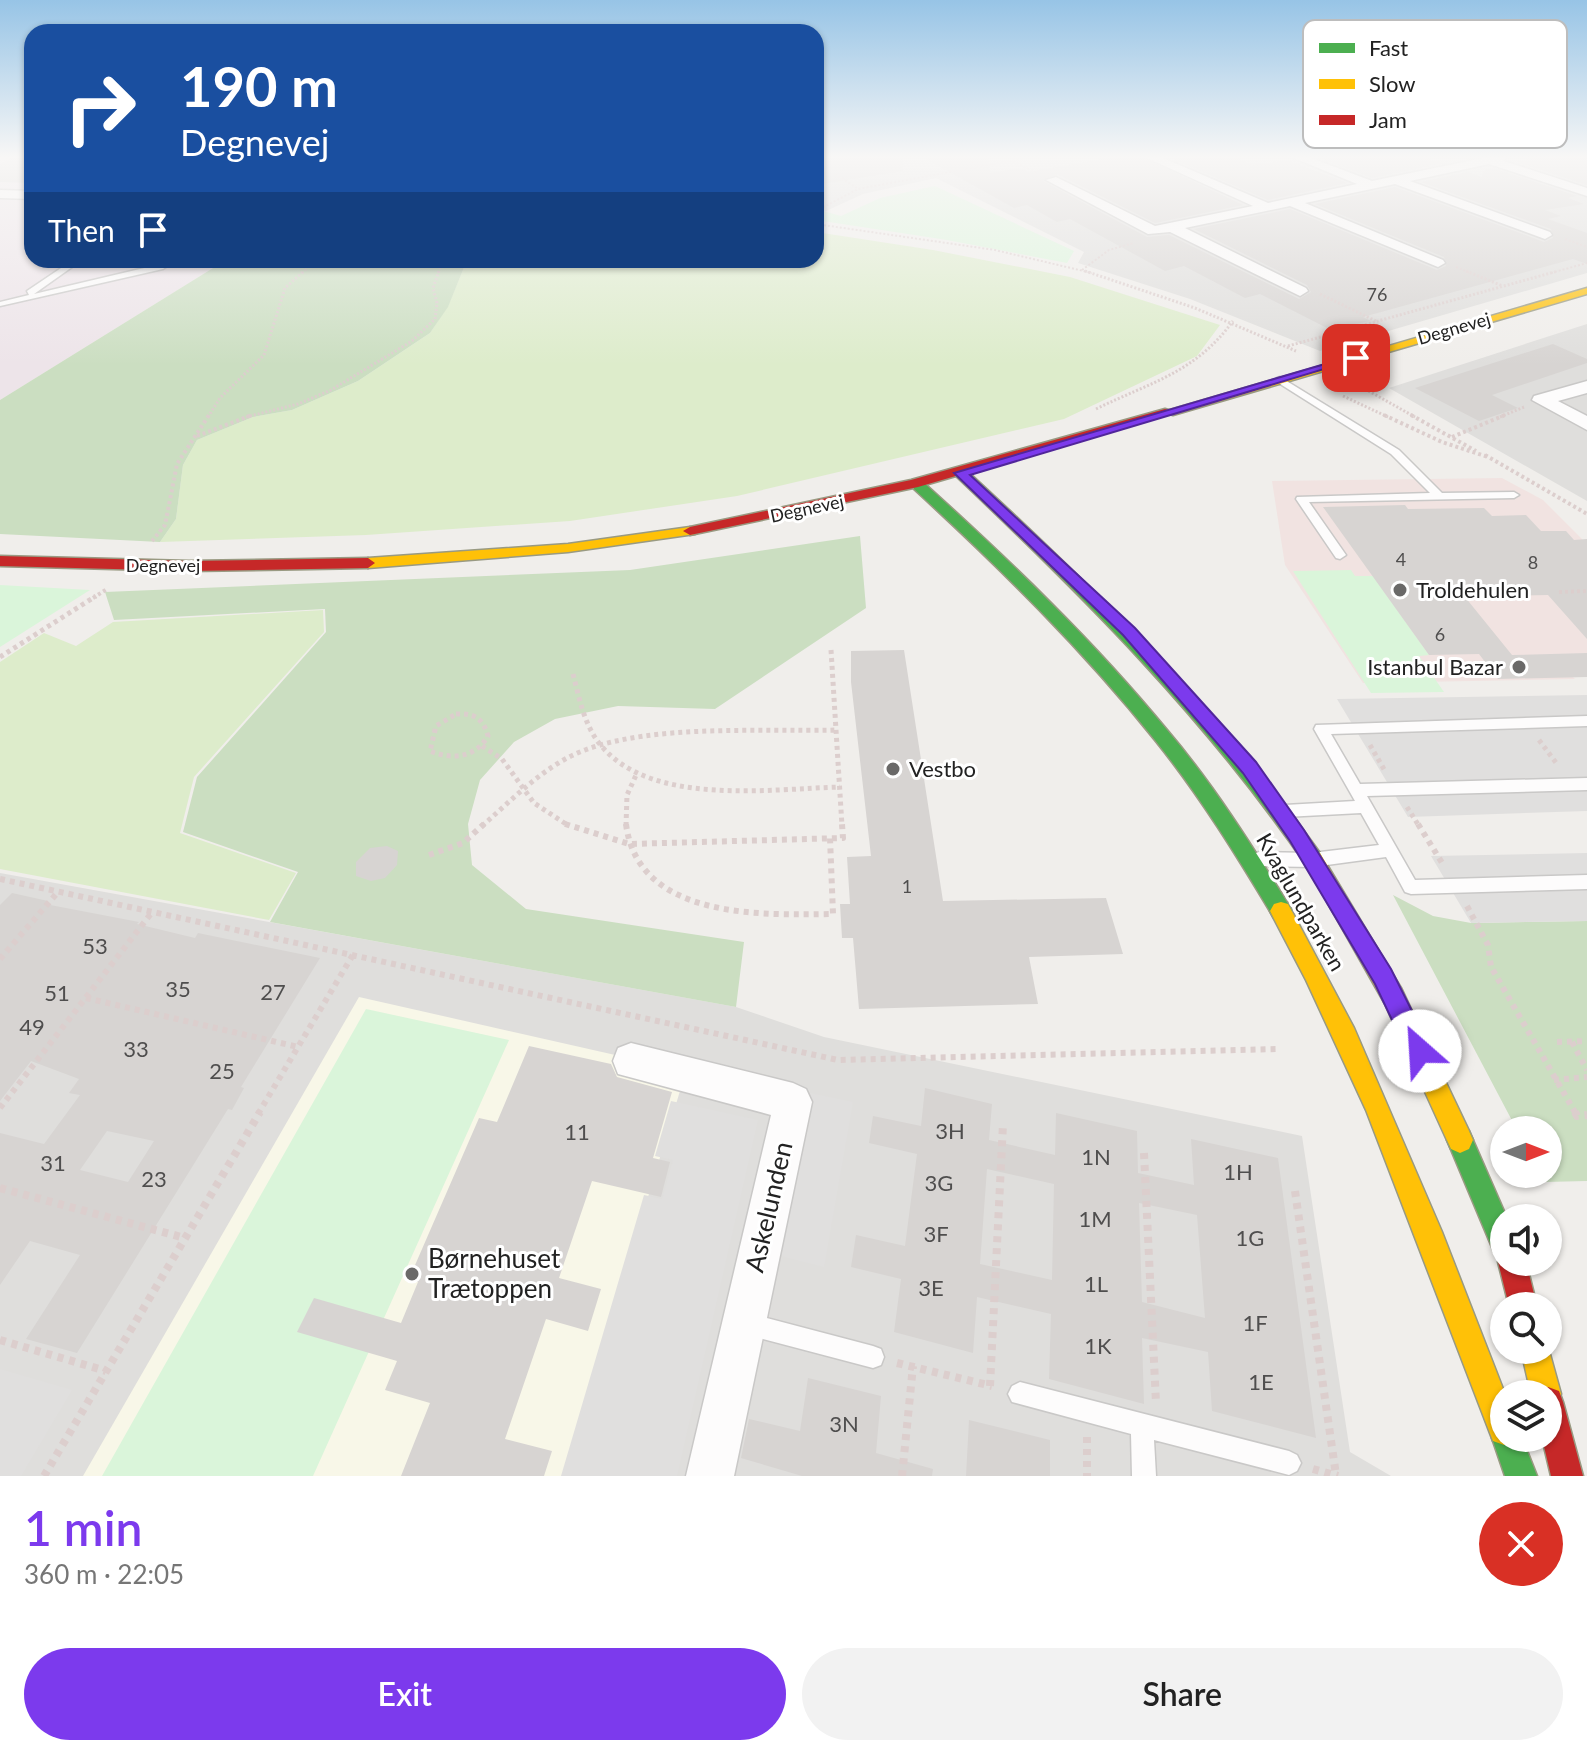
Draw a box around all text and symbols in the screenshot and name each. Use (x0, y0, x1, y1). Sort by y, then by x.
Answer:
legend (1303, 20, 1567, 148)
text: Fast (1369, 34, 1408, 61)
text: 190 m (180, 52, 338, 119)
icon: right (48, 56, 152, 160)
text: Slow (1369, 70, 1416, 97)
text: Jam (1369, 106, 1407, 133)
text: Degnevej (180, 120, 329, 164)
icon: arrive (131, 208, 175, 252)
text: Then (48, 212, 115, 248)
house number: 76 (1367, 283, 1387, 305)
street label: Degnevej (1415, 307, 1493, 349)
pin (1322, 324, 1390, 392)
icon: arrive (1334, 336, 1378, 380)
street label: Degnevej (768, 490, 846, 527)
house number: 4 (1396, 548, 1406, 570)
house number: 8 (1528, 551, 1538, 573)
street label: Degnevej (126, 554, 200, 576)
place label: Troldehulen (1416, 576, 1529, 603)
marker: Troldehulen (1391, 581, 1409, 599)
house number: 6 (1435, 623, 1445, 645)
place label: Istanbul Bazar (1367, 653, 1503, 680)
marker: Istanbul Bazar (1510, 658, 1528, 676)
place label: Vestbo (909, 755, 976, 782)
marker: Vestbo (884, 760, 902, 778)
street label: Kvaglundparken (1251, 828, 1352, 975)
house number: 1 (902, 875, 912, 897)
house number: 53 (82, 932, 108, 959)
house number: 35 (165, 975, 191, 1002)
house number: 27 (260, 978, 286, 1005)
house number: 51 (44, 979, 70, 1006)
position arrow (1378, 1009, 1462, 1093)
house number: 49 (19, 1013, 45, 1040)
house number: 33 (123, 1035, 149, 1062)
house number: 25 (209, 1057, 235, 1084)
north arrow (1490, 1116, 1562, 1188)
map controls (1490, 1116, 1562, 1452)
house number: 3H (935, 1117, 965, 1144)
house number: 11 (564, 1118, 590, 1145)
street label: Askelunden (737, 1138, 799, 1275)
house number: 1N (1081, 1143, 1111, 1170)
house number: 31 (40, 1149, 66, 1176)
house number: 1H (1223, 1158, 1253, 1185)
house number: 23 (141, 1165, 167, 1192)
house number: 3G (925, 1169, 953, 1196)
button: sound (1490, 1204, 1562, 1276)
house number: 1M (1078, 1205, 1112, 1232)
house number: 3F (923, 1220, 949, 1247)
house number: 1G (1236, 1224, 1264, 1251)
place label: Børnehuset Trætoppen (428, 1242, 561, 1304)
marker: Børnehuset Trætoppen (403, 1265, 421, 1283)
house number: 1L (1084, 1270, 1108, 1297)
house number: 3E (918, 1274, 944, 1301)
button: search (1490, 1292, 1562, 1364)
house number: 1F (1242, 1309, 1268, 1336)
house number: 1K (1084, 1332, 1112, 1359)
house number: 1E (1248, 1368, 1274, 1395)
button: layers (1490, 1380, 1562, 1452)
house number: 3N (829, 1410, 859, 1437)
text: 1 min (24, 1499, 142, 1556)
button: close (1479, 1502, 1563, 1586)
text: 360 m · 22:05 (24, 1558, 184, 1590)
button: Exit (24, 1648, 786, 1740)
button: Share (802, 1648, 1563, 1740)

